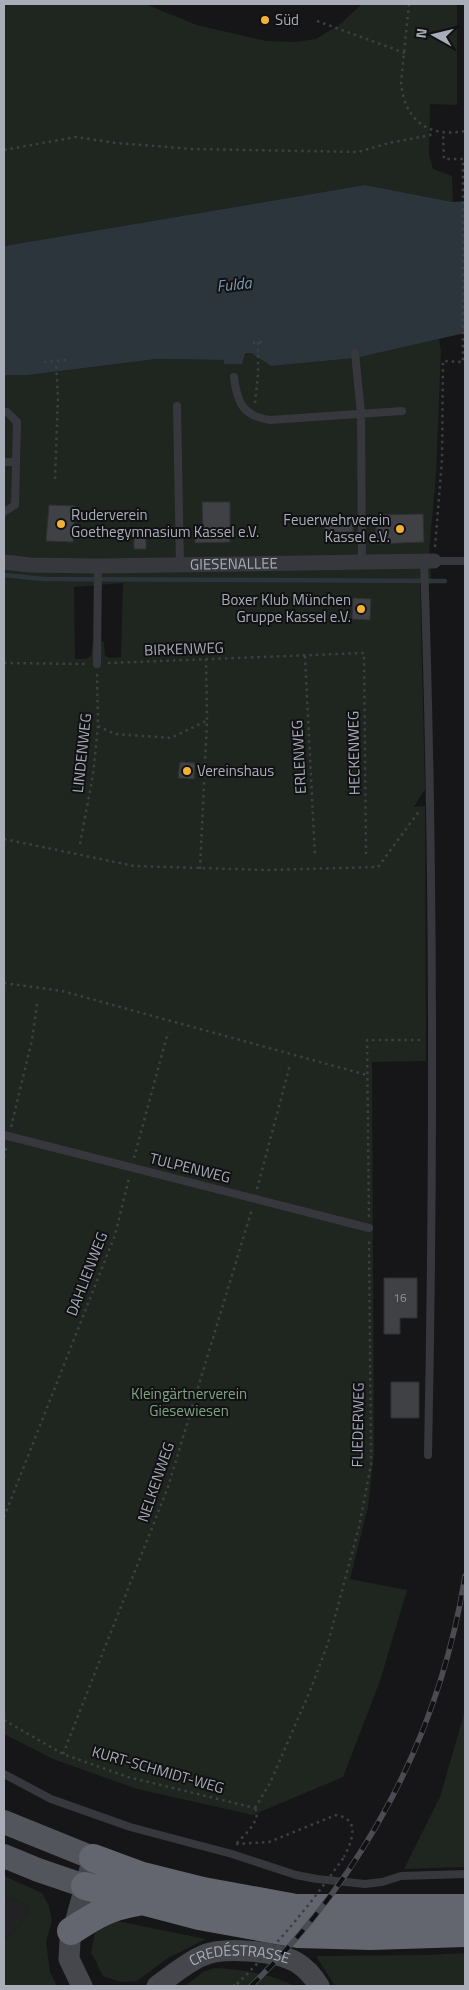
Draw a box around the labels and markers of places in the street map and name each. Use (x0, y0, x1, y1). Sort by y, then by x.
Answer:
place label: Süd (275, 8, 299, 31)
marker: Süd (259, 14, 271, 26)
place label: Ruderverein Goethegymnasium Kassel e.V. (71, 503, 259, 543)
place label: Feuerwehrverein Kassel e.V. (283, 508, 390, 548)
marker: Ruderverein Goethegymnasium Kassel e.V. (55, 518, 67, 530)
marker: Feuerwehrverein Kassel e.V. (394, 523, 406, 535)
place label: Boxer Klub München Gruppe Kassel e.V. (221, 588, 351, 628)
marker: Boxer Klub München Gruppe Kassel e.V. (355, 603, 367, 615)
place label: Vereinshaus (197, 759, 274, 782)
marker: Vereinshaus (181, 765, 193, 777)

